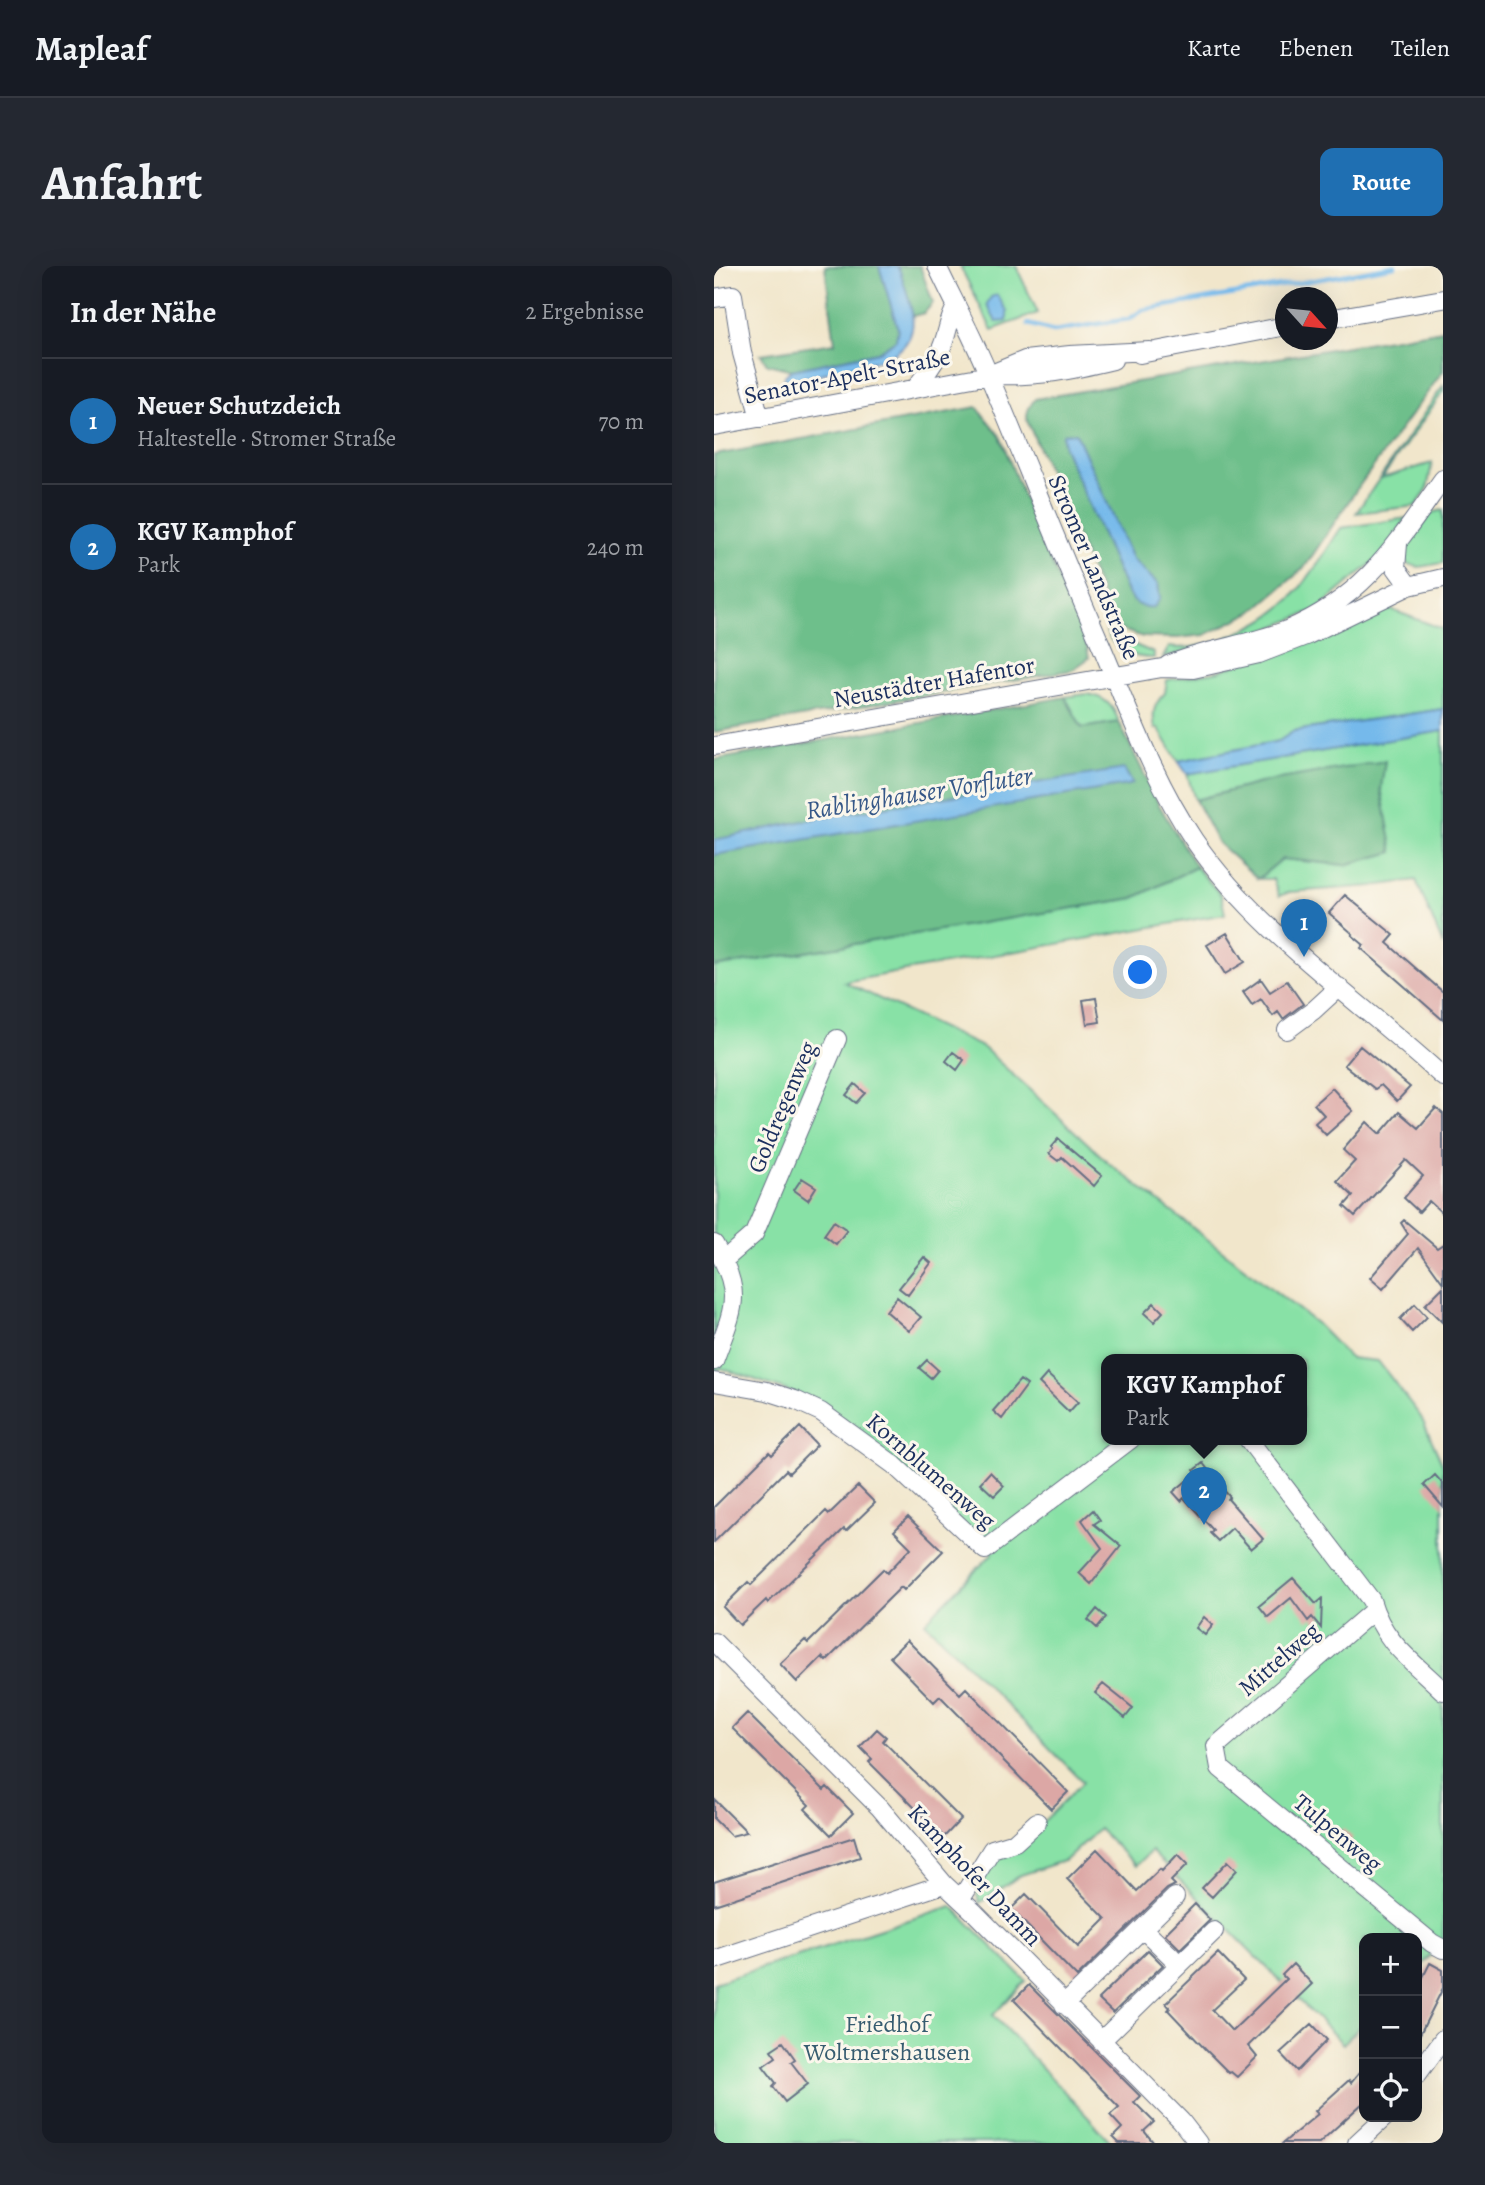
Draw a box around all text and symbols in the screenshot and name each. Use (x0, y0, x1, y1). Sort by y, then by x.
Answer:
text: Mapleaf (35, 26, 147, 71)
text: Karte (1187, 32, 1241, 64)
text: Ebenen (1279, 32, 1353, 64)
text: Teilen (1391, 32, 1450, 64)
button: Route (1320, 148, 1443, 216)
text: Anfahrt (42, 149, 202, 216)
north arrow (1275, 287, 1338, 350)
text: In der Nähe (70, 292, 216, 332)
text: 2 Ergebnisse (525, 296, 644, 327)
street label: Senator-Apelt-Straße (741, 340, 953, 412)
text: Neuer Schutzdeich (137, 388, 341, 423)
text: 1 (89, 406, 97, 437)
text: 70 m (598, 406, 644, 437)
text: Haltestelle · Stromer Straße (137, 423, 396, 454)
street label: Stromer Landstraße (1041, 470, 1147, 664)
text: KGV Kamphof (137, 514, 293, 549)
text: 2 (87, 532, 99, 563)
text: 240 m (587, 532, 644, 563)
text: Park (137, 549, 180, 580)
street label: Neustädter Hafentor (831, 649, 1037, 715)
water label: Rablinghauser Vorfluter (803, 758, 1036, 828)
pin: 1 (1281, 899, 1327, 957)
your location (1123, 955, 1157, 989)
street label: Goldregenweg (740, 1036, 824, 1178)
popup (1101, 1354, 1307, 1445)
text: KGV Kamphof (1126, 1367, 1282, 1402)
text: Park (1126, 1402, 1169, 1433)
street label: Kornblumenweg (859, 1406, 1003, 1536)
pin: 2 (1181, 1467, 1227, 1525)
street label: Mittelweg (1231, 1615, 1327, 1703)
street label: Tulpenweg (1287, 1787, 1389, 1879)
street label: Kamphofer Damm (901, 1797, 1049, 1953)
map controls (1359, 1933, 1422, 2122)
button: + (1359, 1933, 1422, 1996)
button: − (1359, 1996, 1422, 2059)
park label: Friedhof Woltmershausen (803, 2008, 970, 2068)
button: locate (1359, 2059, 1422, 2122)

